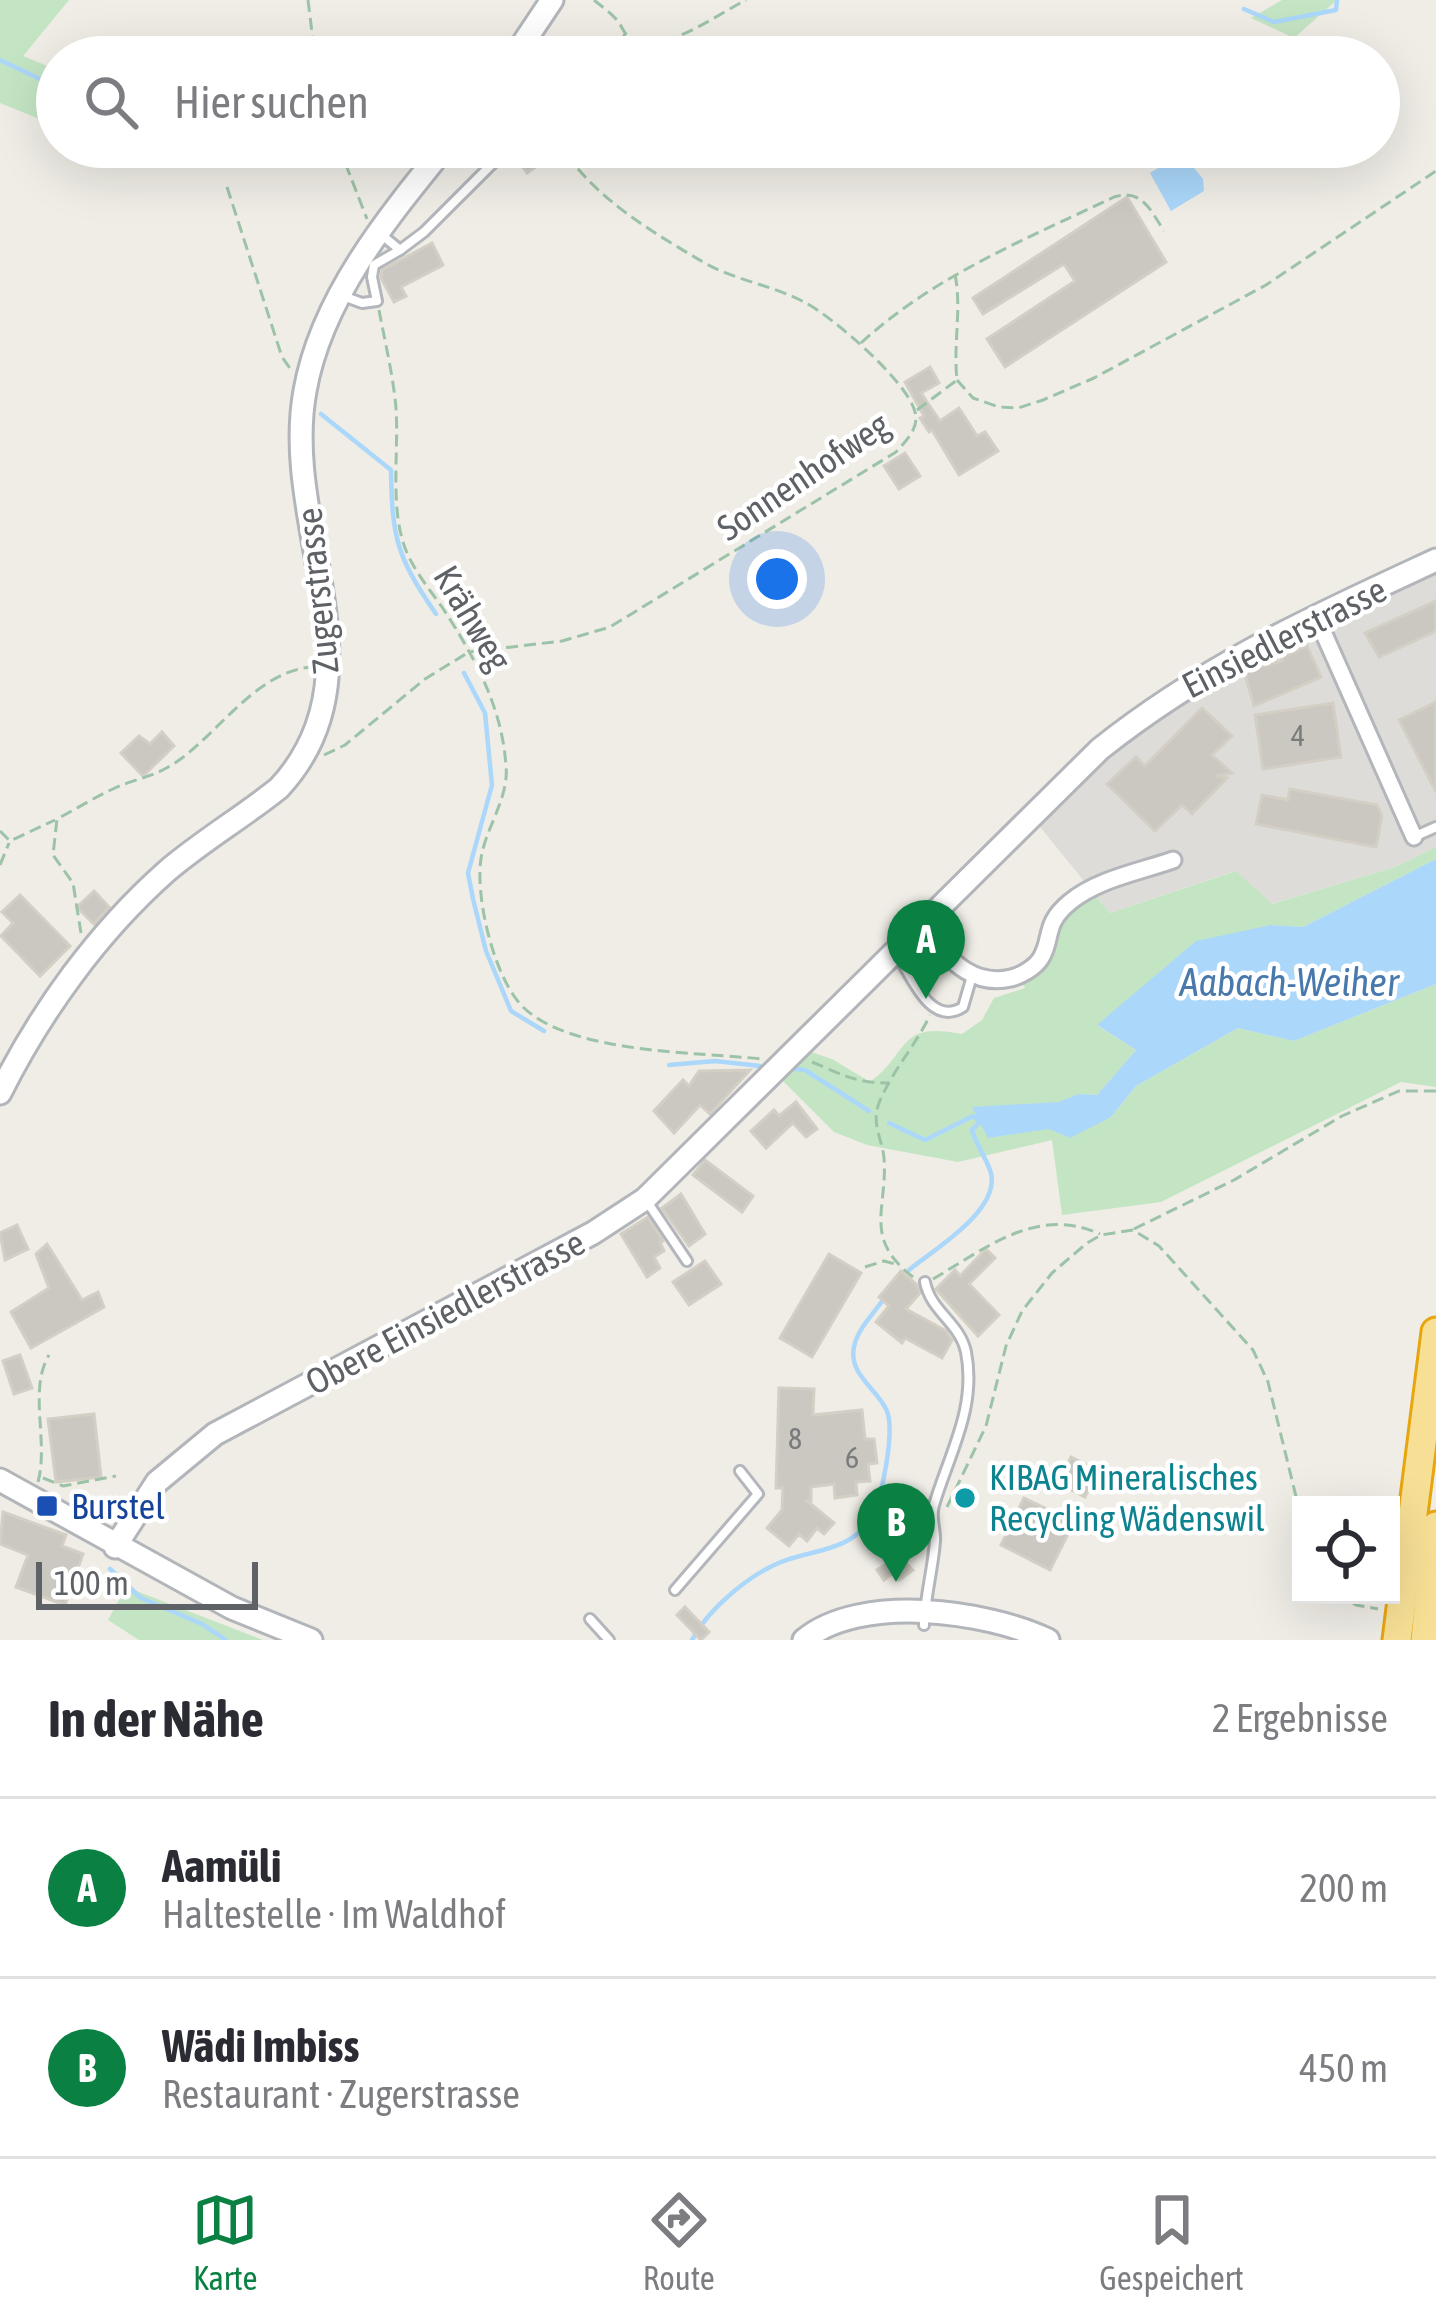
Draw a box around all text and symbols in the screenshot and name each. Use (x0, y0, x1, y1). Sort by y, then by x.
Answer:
search box (36, 36, 1400, 168)
icon: search (78, 69, 144, 135)
text: Hier suchen (174, 76, 369, 128)
street label: Sonnenhofweg (709, 403, 897, 549)
street label: Zugerstrasse (287, 506, 347, 676)
your location (747, 549, 807, 609)
street label: Krähweg (425, 558, 521, 678)
street label: Einsiedlerstrasse (1175, 568, 1393, 706)
house number: 4 (1291, 718, 1305, 752)
pin: A (887, 900, 965, 999)
water label: Aabach-Weiher (1179, 960, 1400, 1004)
street label: Obere Einsiedlerstrasse (299, 1221, 591, 1403)
house number: 8 (788, 1421, 802, 1455)
house number: 6 (845, 1440, 859, 1474)
place label: KIBAG Mineralisches Recycling Wädenswil (989, 1456, 1265, 1539)
pin: B (857, 1483, 935, 1582)
place label: Burstel (71, 1485, 165, 1527)
marker: KIBAG Mineralisches Recycling Wädenswil (952, 1485, 978, 1511)
marker: Burstel (34, 1493, 60, 1519)
map controls (1292, 1496, 1400, 1604)
button: locate (1292, 1496, 1400, 1604)
scale bar (36, 1556, 258, 1609)
text: 100 m (54, 1564, 129, 1602)
text: In der Nähe (48, 1689, 264, 1748)
text: 2 Ergebnisse (1212, 1696, 1388, 1740)
text: Aamüli (162, 1840, 281, 1892)
text: A (77, 1866, 97, 1910)
text: 200 m (1300, 1866, 1388, 1910)
text: Haltestelle · Im Waldhof (162, 1892, 506, 1936)
text: Wädi Imbiss (162, 2020, 359, 2072)
text: B (78, 2046, 96, 2090)
text: 450 m (1300, 2046, 1388, 2090)
text: Restaurant · Zugerstrasse (162, 2072, 520, 2116)
tab: Karte (192, 2187, 258, 2297)
tab: Route (643, 2187, 715, 2297)
tab: Gespeichert (1099, 2187, 1244, 2297)

